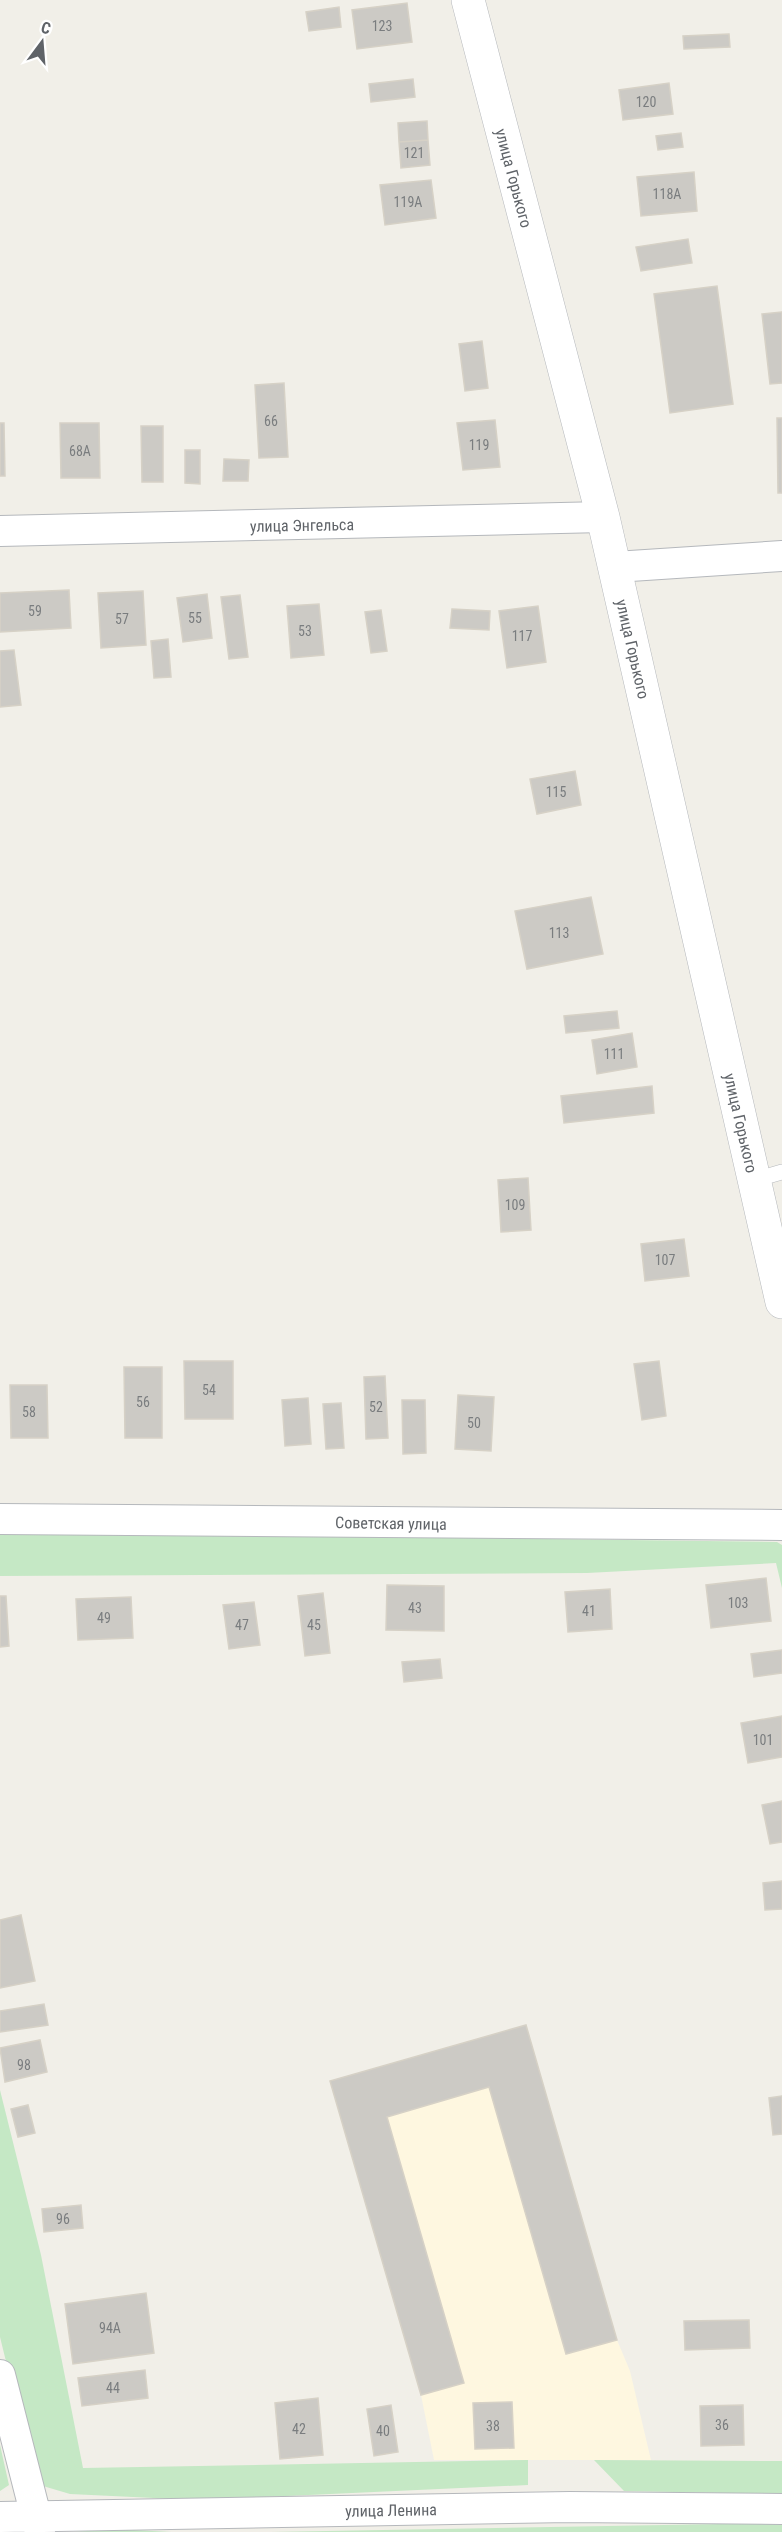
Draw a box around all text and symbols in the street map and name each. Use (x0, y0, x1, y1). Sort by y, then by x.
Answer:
north arrow (12, 12, 72, 72)
text: С (39, 18, 53, 38)
house number: 123 (372, 18, 392, 34)
house number: 120 (636, 94, 656, 110)
street label: улица Горького (491, 127, 536, 230)
house number: 121 (404, 145, 424, 161)
house number: 118А (653, 186, 681, 202)
house number: 119А (394, 194, 422, 210)
house number: 66 (264, 413, 278, 429)
house number: 119 (469, 437, 489, 453)
house number: 68А (69, 443, 91, 459)
street label: улица Энгельса (250, 515, 354, 536)
street label: улица Горького (612, 597, 653, 701)
house number: 59 (28, 603, 42, 619)
house number: 55 (188, 610, 202, 626)
house number: 57 (115, 611, 129, 627)
house number: 53 (298, 623, 312, 639)
house number: 117 (512, 628, 532, 644)
house number: 115 (546, 784, 566, 800)
house number: 113 (549, 925, 569, 941)
house number: 111 (604, 1046, 624, 1062)
street label: улица Горького (720, 1071, 761, 1175)
house number: 109 (505, 1197, 525, 1213)
house number: 107 (655, 1252, 675, 1268)
house number: 54 (202, 1382, 216, 1398)
house number: 56 (136, 1394, 150, 1410)
house number: 52 (369, 1399, 383, 1415)
house number: 58 (22, 1404, 36, 1420)
house number: 50 (467, 1415, 481, 1431)
street label: Советская улица (335, 1513, 447, 1534)
house number: 103 (728, 1595, 748, 1611)
house number: 43 (408, 1600, 422, 1616)
house number: 41 (582, 1603, 596, 1619)
house number: 49 (97, 1610, 111, 1626)
house number: 47 (235, 1617, 249, 1633)
house number: 45 (307, 1617, 321, 1633)
house number: 101 (753, 1732, 773, 1748)
house number: 98 (17, 2057, 31, 2073)
house number: 96 (56, 2211, 70, 2227)
house number: 94А (99, 2320, 121, 2336)
house number: 44 (106, 2380, 120, 2396)
house number: 36 (715, 2417, 729, 2433)
house number: 38 (486, 2418, 500, 2434)
house number: 42 (292, 2421, 306, 2437)
house number: 40 (376, 2423, 390, 2439)
street label: улица Ленина (345, 2500, 437, 2521)

